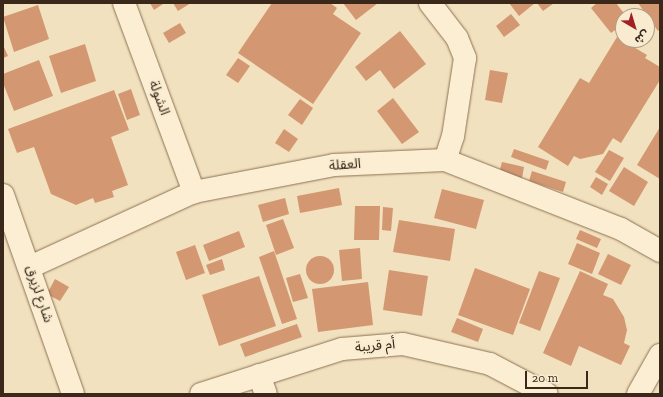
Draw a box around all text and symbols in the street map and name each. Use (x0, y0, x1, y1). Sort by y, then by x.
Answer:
north arrow (615, 8, 655, 48)
text: ش (632, 27, 652, 47)
street label: الشولة (145, 78, 173, 118)
street label: العقلة (328, 155, 362, 175)
street label: شارع لزيرق (21, 263, 57, 325)
street label: أم قريبة (354, 336, 396, 356)
scale bar (527, 363, 590, 389)
text: 20 m (532, 371, 558, 385)

